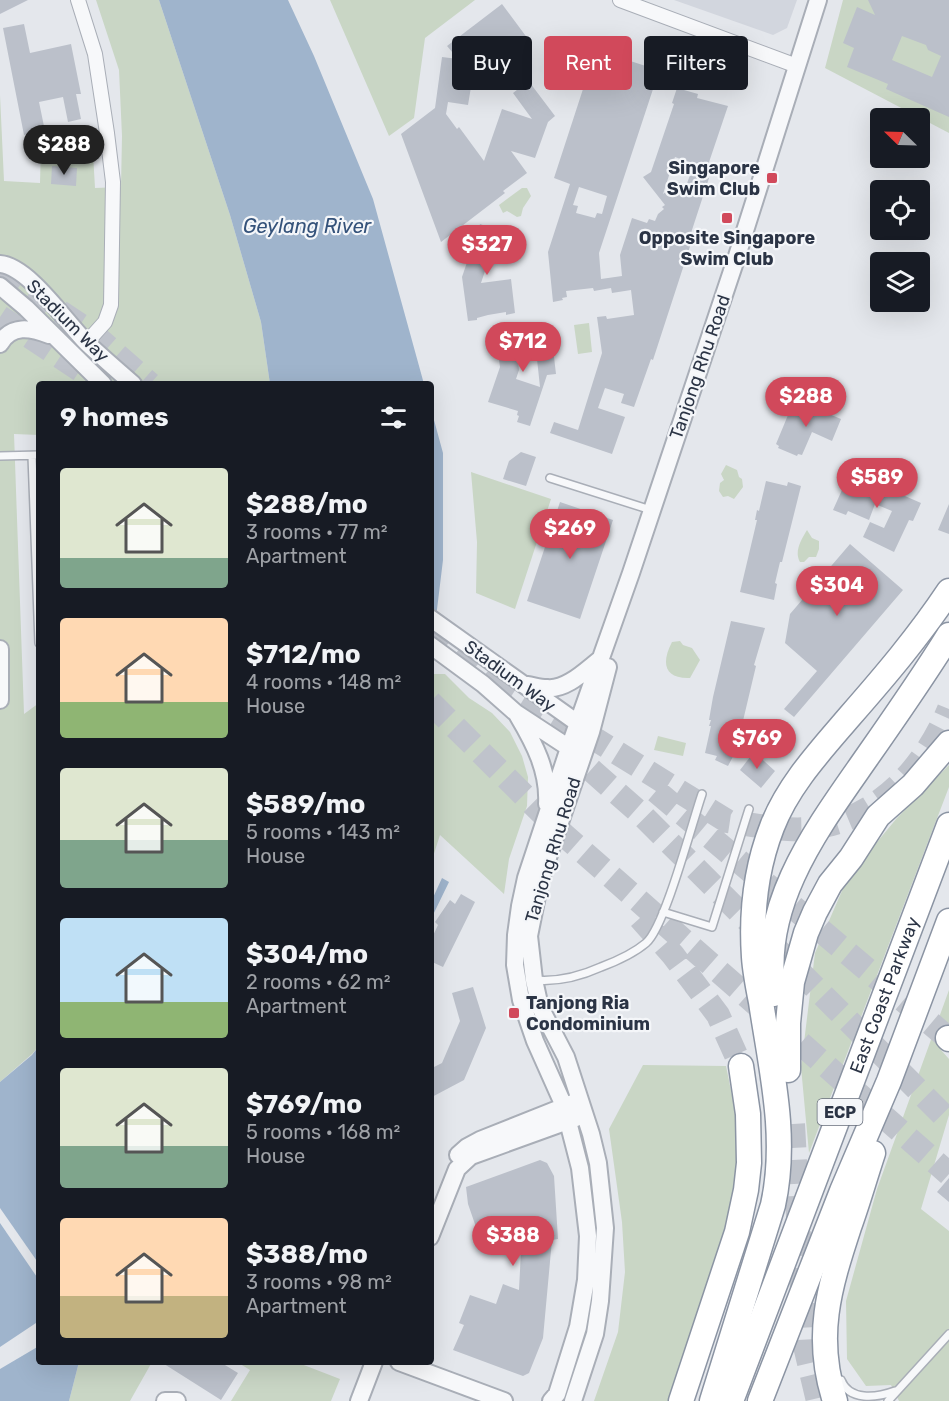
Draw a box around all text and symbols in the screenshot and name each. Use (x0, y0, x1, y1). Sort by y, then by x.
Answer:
chip: Buy (452, 36, 532, 90)
chip: Rent (544, 36, 632, 90)
chip: Filters (644, 36, 748, 90)
north arrow (870, 108, 930, 168)
map controls (870, 108, 930, 312)
pin: $288 (28, 125, 100, 176)
text: $288 (37, 132, 91, 156)
place label: Singapore Swim Club (667, 157, 760, 200)
marker: Singapore Swim Club (765, 171, 779, 185)
button: locate (870, 180, 930, 240)
marker: Opposite Singapore Swim Club (720, 211, 734, 225)
water label: Geylang River (243, 214, 373, 238)
pin: $327 (451, 225, 523, 276)
place label: Opposite Singapore Swim Club (639, 227, 816, 270)
text: $327 (462, 232, 513, 256)
button: layers (870, 252, 930, 312)
street label: Stadium Way (22, 275, 114, 367)
street label: Tanjong Rhu Road (665, 292, 735, 442)
pin: $712 (487, 322, 559, 373)
text: $712 (499, 329, 547, 353)
pin: $288 (770, 377, 842, 428)
text: $288 (779, 384, 833, 408)
icon: filters (377, 401, 410, 434)
text: 9 homes (60, 402, 169, 433)
pin: $589 (841, 458, 913, 509)
text: $589 (851, 465, 903, 489)
text: $288/mo (246, 489, 368, 520)
icon: home (108, 492, 180, 564)
pin: $269 (534, 509, 606, 560)
text: $269 (544, 516, 596, 540)
text: 3 rooms · 77 m² (246, 520, 388, 544)
text: Apartment (246, 544, 347, 568)
pin: $304 (801, 566, 873, 617)
text: $304 (810, 573, 864, 597)
street label: Stadium Way (460, 635, 560, 717)
text: $712/mo (246, 639, 361, 670)
icon: home (108, 642, 180, 714)
text: 4 rooms · 148 m² (246, 670, 401, 694)
text: House (246, 694, 305, 718)
pin: $769 (721, 719, 793, 770)
text: $769 (732, 726, 782, 750)
street label: Tanjong Rhu Road (520, 774, 586, 926)
text: $589/mo (246, 789, 365, 820)
icon: home (108, 792, 180, 864)
text: 5 rooms · 143 m² (246, 820, 400, 844)
text: House (246, 844, 305, 868)
street label: East Coast Parkway (845, 914, 924, 1076)
text: $304/mo (246, 939, 368, 970)
icon: home (108, 942, 180, 1014)
text: 2 rooms · 62 m² (246, 970, 391, 994)
place label: Tanjong Ria Condominium (526, 992, 650, 1035)
text: Apartment (246, 994, 347, 1018)
marker: Tanjong Ria Condominium (507, 1006, 521, 1020)
text: $769/mo (246, 1089, 362, 1120)
icon: home (108, 1092, 180, 1164)
road number: ECP (818, 1099, 862, 1125)
text: 5 rooms · 168 m² (246, 1120, 400, 1144)
text: House (246, 1144, 305, 1168)
pin: $388 (477, 1216, 549, 1267)
text: $388 (486, 1223, 540, 1247)
text: $388/mo (246, 1239, 368, 1270)
icon: home (108, 1242, 180, 1314)
text: 3 rooms · 98 m² (246, 1270, 392, 1294)
text: Apartment (246, 1294, 347, 1318)

